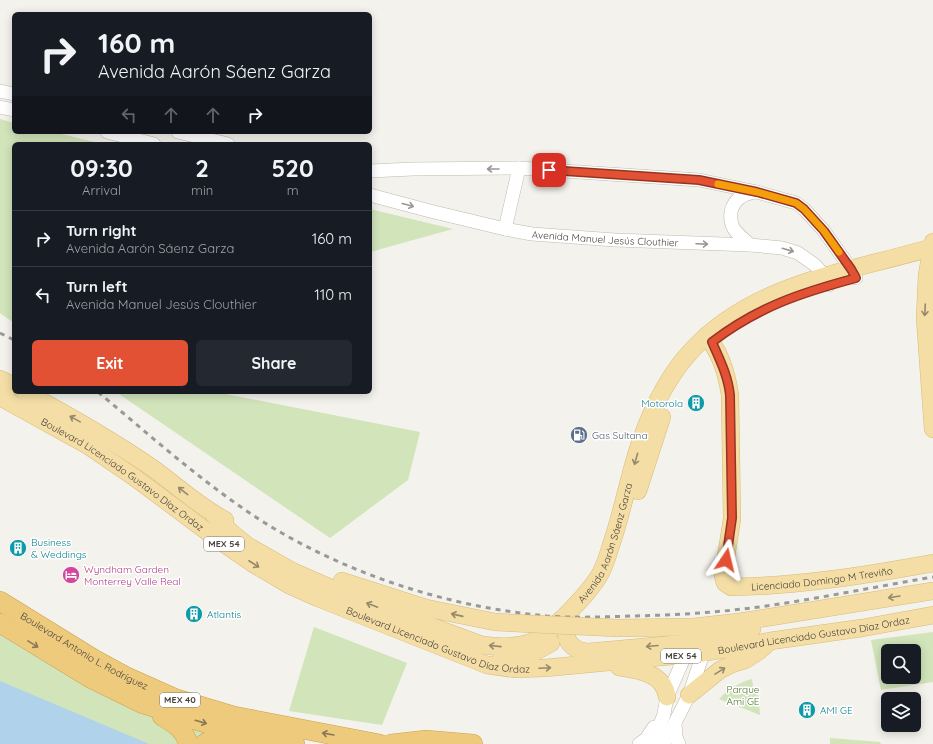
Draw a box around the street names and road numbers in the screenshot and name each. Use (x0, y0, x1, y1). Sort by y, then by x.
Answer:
street label: Avenida Manuel Jesús Clouthier (531, 228, 679, 249)
street label: Boulevard Licenciado Gustavo Díaz Ordaz (39, 415, 207, 534)
street label: Avenida Aarón Sáenz Garza (575, 482, 635, 606)
road number: MEX 54 (204, 537, 244, 551)
street label: Licenciado Domingo M Treviño (751, 564, 894, 593)
street label: Boulevard Licenciado Gustavo Díaz Ordaz (344, 604, 530, 676)
street label: Boulevard Antonio L. Rodríguez (18, 609, 150, 693)
street label: Boulevard Licenciado Gustavo Díaz Ordaz (717, 613, 911, 657)
road number: MEX 54 (661, 649, 701, 663)
road number: MEX 40 (160, 693, 200, 707)

